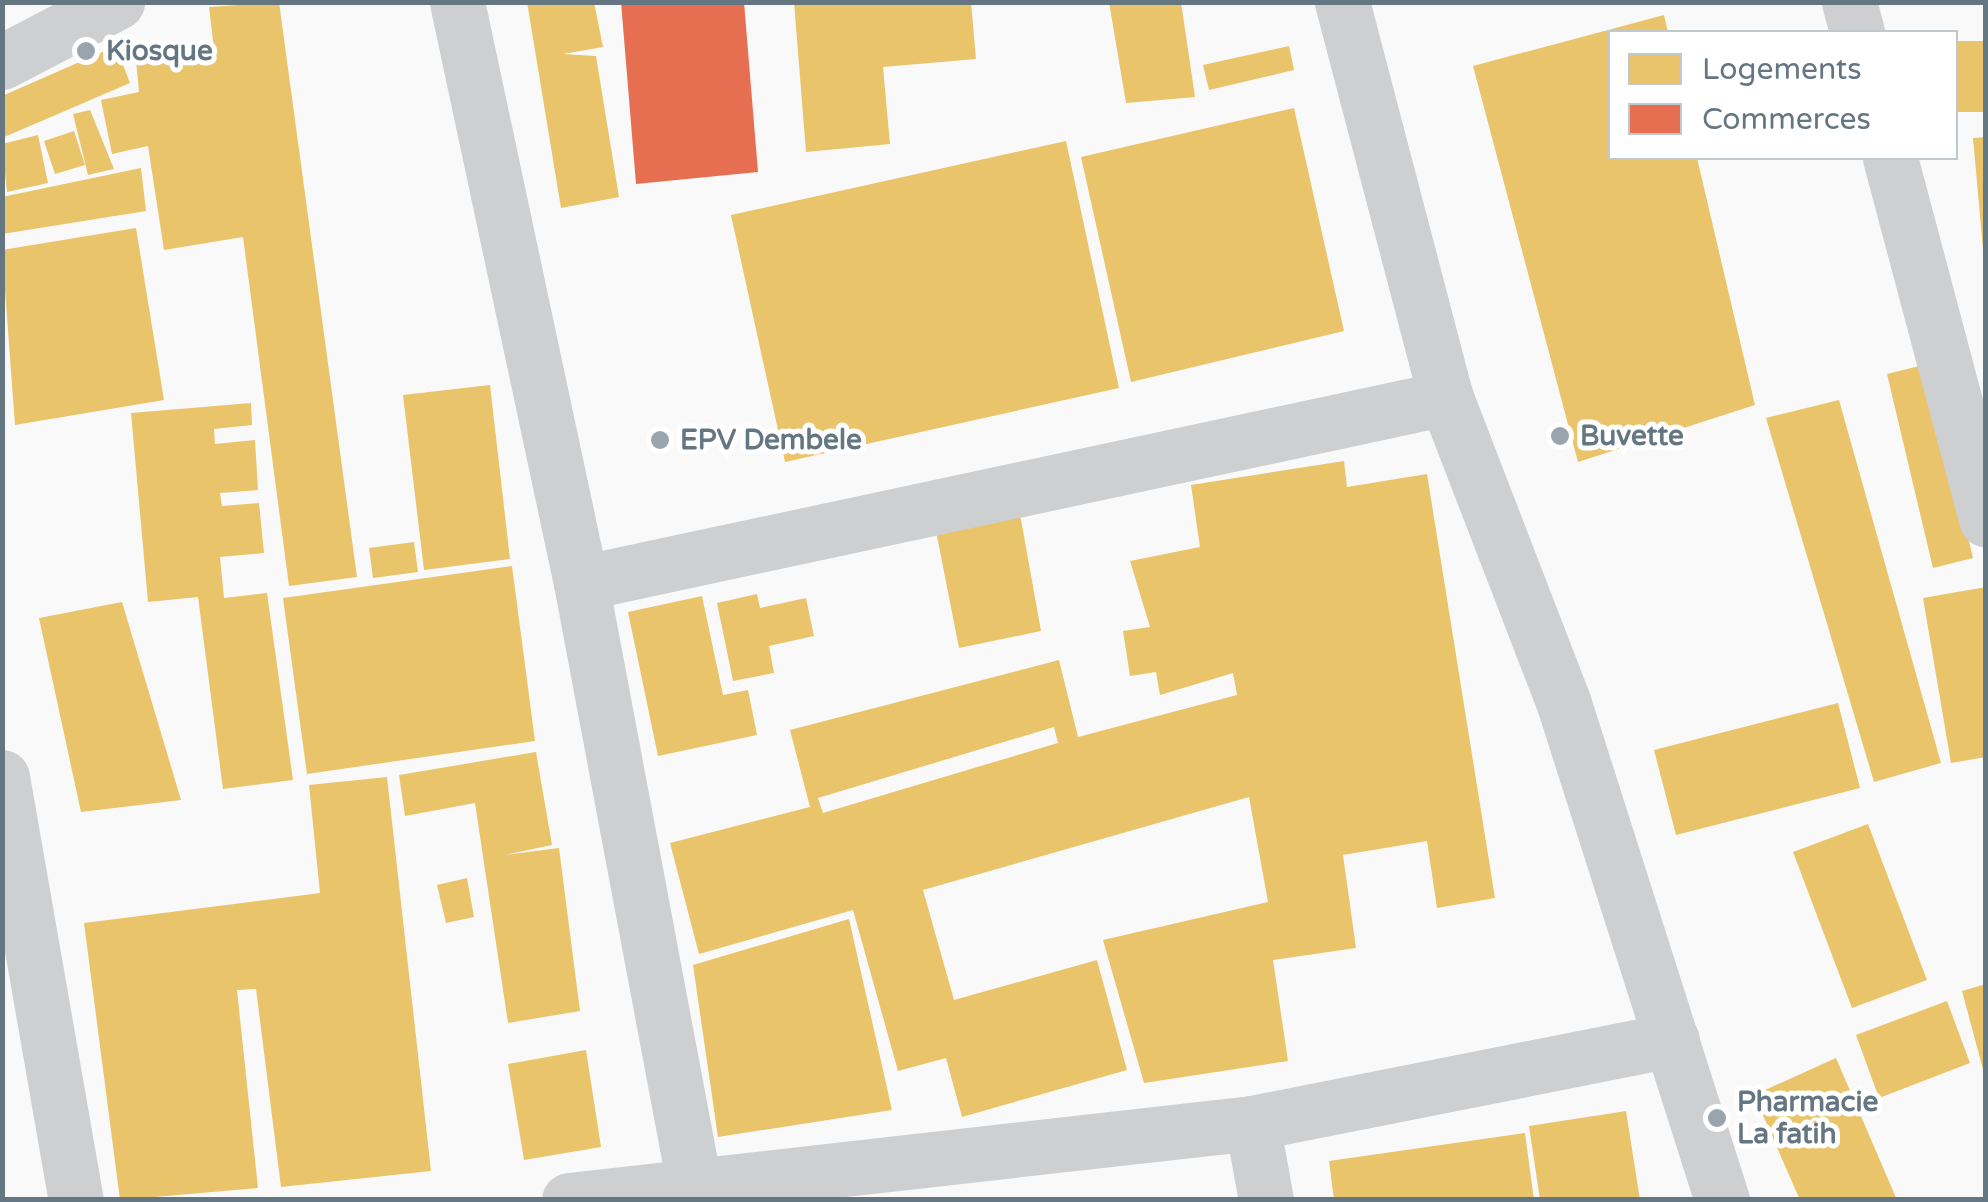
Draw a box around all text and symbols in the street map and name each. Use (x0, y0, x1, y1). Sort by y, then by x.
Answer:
legend (1608, 30, 1958, 160)
place label: Kiosque (106, 34, 213, 68)
marker: Kiosque (75, 40, 97, 62)
text: Logements (1702, 51, 1862, 88)
text: Commerces (1702, 101, 1871, 138)
place label: Buvette (1580, 419, 1684, 453)
place label: EPV Dembele (680, 423, 862, 457)
marker: Buvette (1549, 425, 1571, 447)
marker: EPV Dembele (649, 429, 671, 451)
place label: Pharmacie La fatih (1737, 1085, 1878, 1151)
marker: Pharmacie La fatih (1706, 1107, 1728, 1129)

